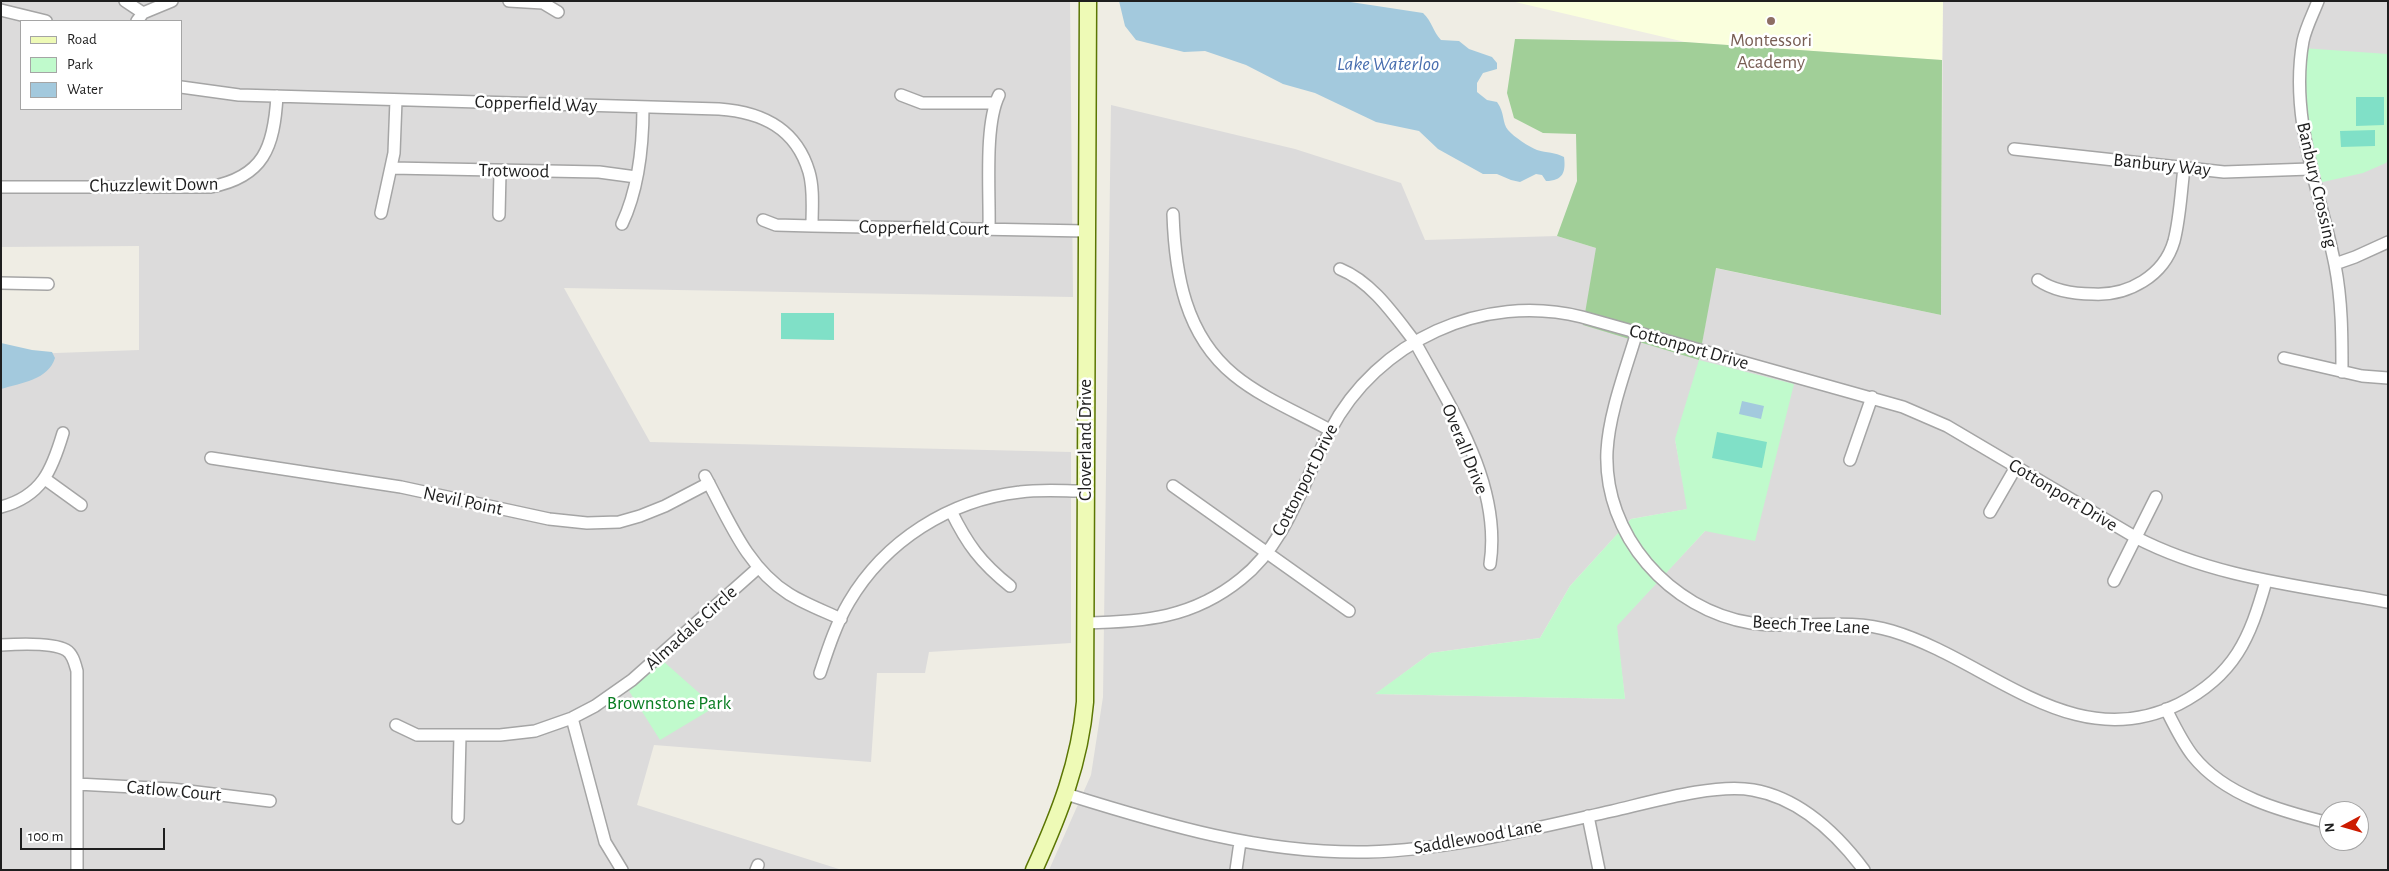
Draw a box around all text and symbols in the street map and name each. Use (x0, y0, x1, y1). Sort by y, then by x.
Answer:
marker: Montessori Academy (1765, 15, 1777, 27)
legend (20, 20, 182, 110)
place label: Montessori Academy (1730, 29, 1812, 73)
text: Road (67, 32, 97, 47)
water label: Lake Waterloo (1337, 52, 1439, 76)
text: Park (67, 57, 93, 72)
text: Water (67, 82, 103, 97)
street label: Copperfield Way (474, 90, 598, 118)
street label: Banbury Crossing (2291, 120, 2343, 250)
street label: Banbury Way (2112, 149, 2212, 181)
street label: Trotwood (478, 159, 550, 183)
street label: Chuzzlewit Down (89, 172, 219, 198)
street label: Copperfield Court (859, 215, 989, 241)
street label: Cottonport Drive (1627, 319, 1751, 375)
street label: Cloverland Drive (1074, 379, 1096, 501)
street label: Overall Drive (1437, 401, 1493, 497)
street label: Cottonport Drive (1267, 420, 1343, 540)
street label: Cottonport Drive (2004, 453, 2122, 537)
street label: Nevil Point (421, 481, 505, 521)
street label: Almadale Circle (640, 581, 742, 675)
street label: Beech Tree Lane (1752, 611, 1870, 639)
park label: Brownstone Park (607, 692, 731, 714)
street label: Catlow Court (126, 776, 222, 806)
north arrow (2319, 801, 2369, 851)
street label: Saddlewood Lane (1412, 815, 1544, 859)
scale bar (22, 818, 168, 850)
text: N (2323, 822, 2338, 833)
text: 100 m (28, 829, 63, 844)

